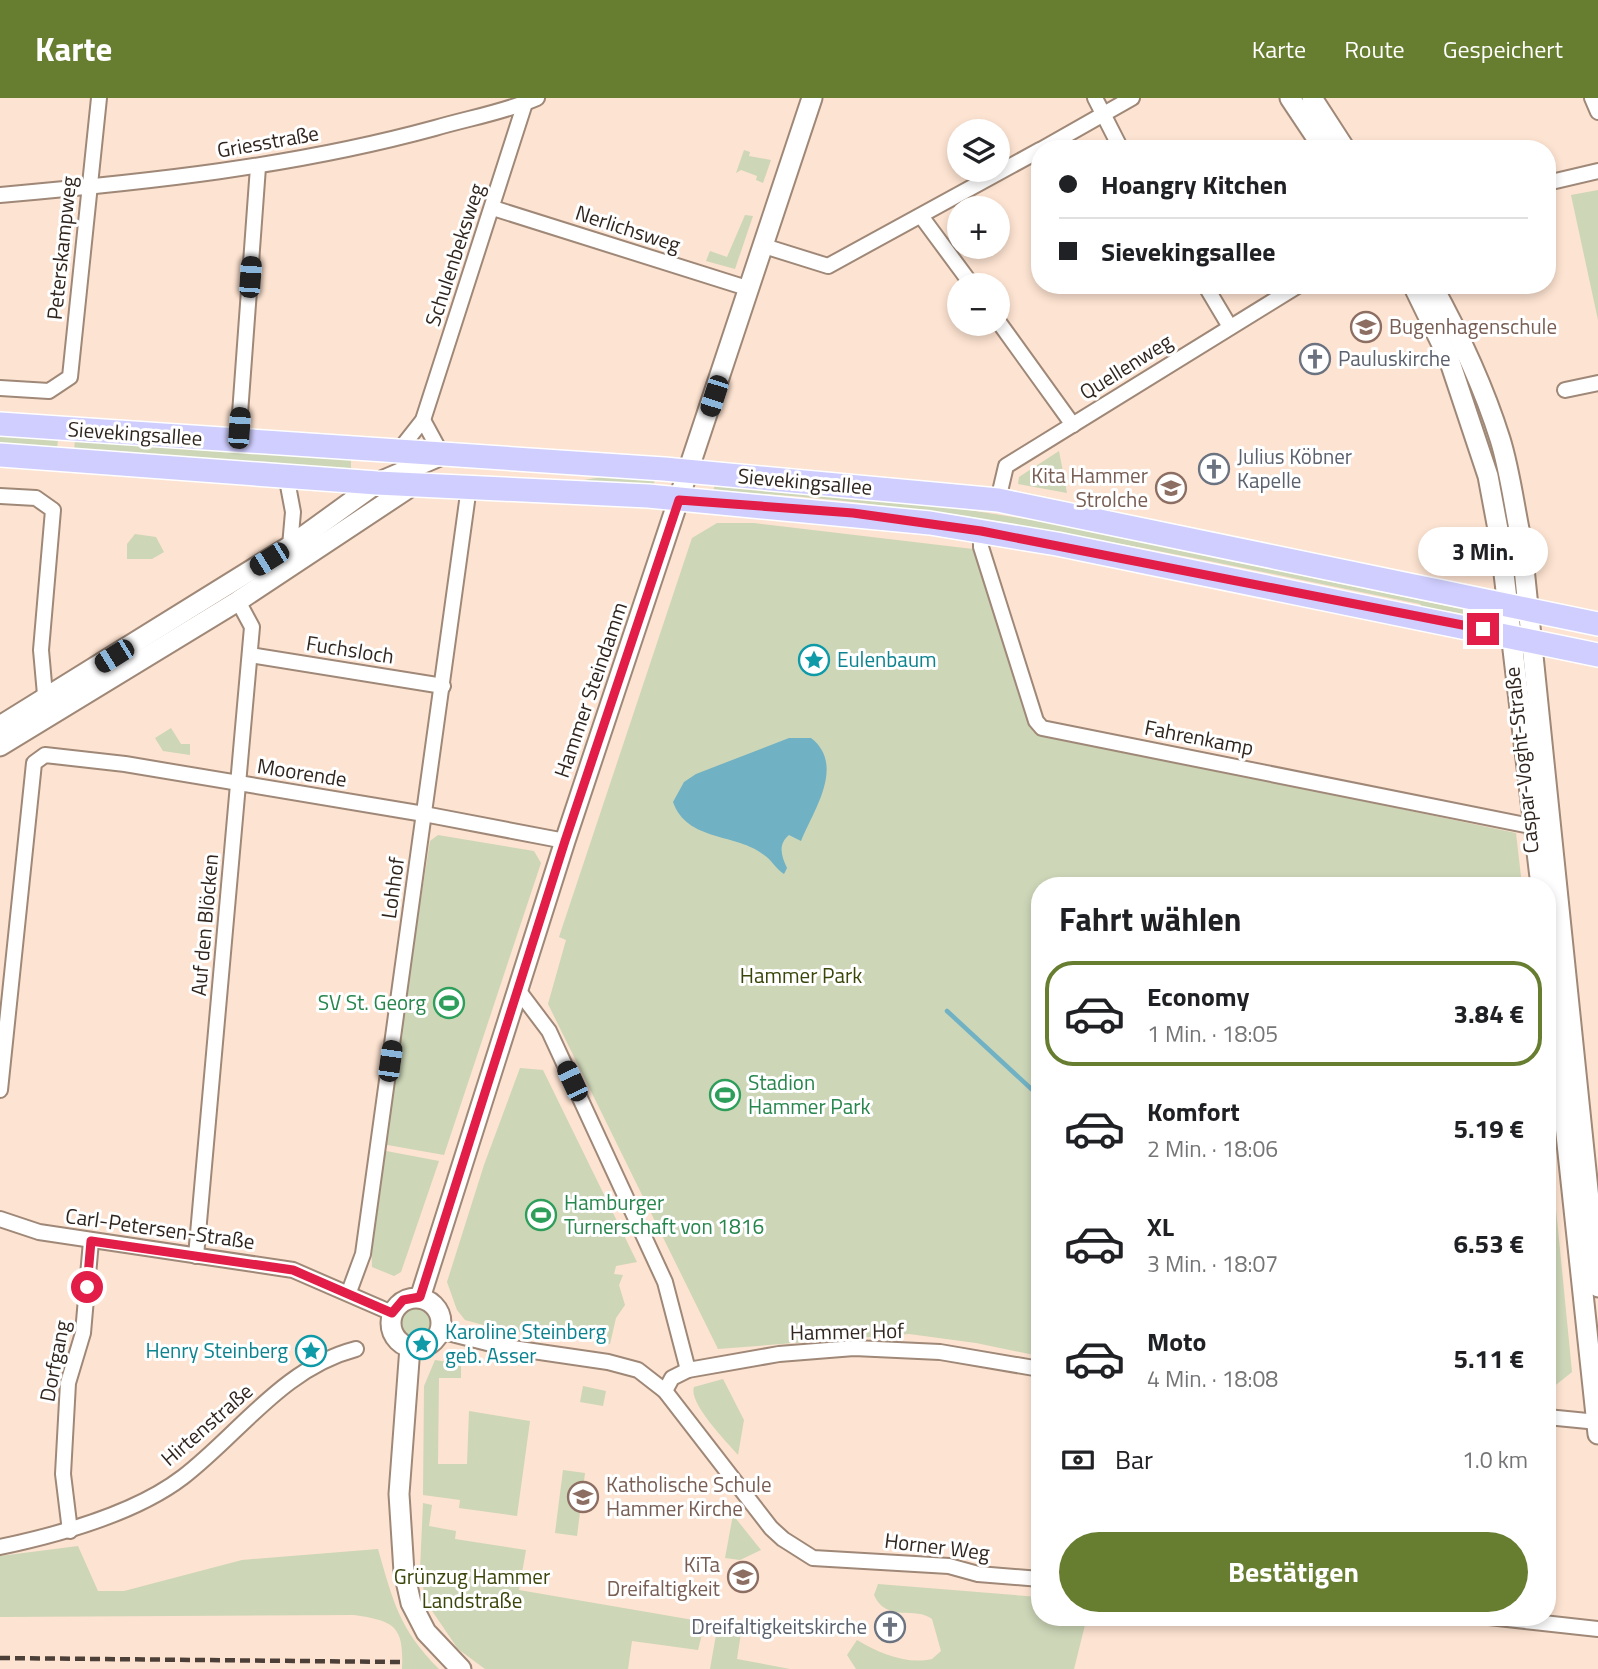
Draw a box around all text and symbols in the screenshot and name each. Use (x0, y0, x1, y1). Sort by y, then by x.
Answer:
text: Karte (35, 24, 112, 74)
text: Karte (1252, 31, 1306, 67)
text: Route (1344, 31, 1405, 67)
text: Gespeichert (1443, 31, 1563, 67)
street label: Griesstraße (214, 116, 321, 166)
map controls (947, 119, 1010, 336)
button: layers (947, 119, 1010, 182)
text: Hoangry Kitchen (1101, 165, 1287, 204)
street label: Peterskampweg (38, 174, 84, 321)
street label: Schulenbeksweg (416, 179, 492, 330)
street label: Nerlichsweg (572, 196, 685, 260)
button: + (947, 196, 1010, 259)
text: Sievekingsallee (1101, 232, 1275, 271)
car (239, 255, 262, 299)
button: − (947, 273, 1010, 336)
school or university icon: Bugenhagenschule (1349, 310, 1383, 344)
place label: Bugenhagenschule (1389, 310, 1557, 342)
street label: Quellenweg (1073, 325, 1178, 407)
church icon: Pauluskirche (1298, 342, 1332, 376)
place label: Pauluskirche (1338, 342, 1451, 374)
car (698, 373, 731, 419)
car (228, 406, 251, 450)
street label: Sievekingsallee (67, 412, 203, 454)
place label: Julius Köbner Kapelle (1237, 440, 1352, 496)
church icon: Julius Köbner Kapelle (1197, 452, 1231, 486)
street label: Sievekingsallee (737, 459, 874, 503)
place label: Kita Hammer Strolche (1031, 459, 1148, 515)
school or university icon: Kita Hammer Strolche (1154, 471, 1188, 505)
callout: 3 Min. (1418, 528, 1548, 576)
text: 3 Min. (1452, 534, 1514, 569)
car (246, 539, 293, 579)
street label: Hammer Steindamm (545, 597, 635, 782)
route end (1467, 613, 1499, 645)
street label: Fuchsloch (304, 626, 396, 672)
car (91, 636, 138, 676)
place icon: Eulenbaum (797, 643, 831, 677)
place label: Eulenbaum (837, 643, 937, 675)
street label: Caspar-Voght-Straße (1495, 665, 1547, 855)
street label: Fahrenkamp (1142, 711, 1256, 763)
street label: Moorende (255, 749, 349, 795)
street label: Auf den Blöcken (182, 853, 226, 997)
street label: Lohhof (372, 855, 412, 921)
text: Fahrt wählen (1059, 895, 1242, 943)
park label: Hammer Park (740, 959, 862, 991)
text: Economy (1147, 977, 1249, 1016)
icon: car (1063, 982, 1126, 1045)
place label: SV St. Georg (318, 986, 426, 1018)
sports icon: SV St. Georg (432, 986, 466, 1020)
text: 3.84 € (1453, 994, 1524, 1033)
text: 1 Min. · 18:05 (1147, 1016, 1278, 1051)
car (377, 1039, 404, 1083)
car (554, 1058, 591, 1104)
place label: Stadion Hammer Park (748, 1066, 871, 1122)
sports icon: Stadion Hammer Park (708, 1078, 742, 1112)
text: Komfort (1147, 1092, 1240, 1131)
icon: car (1063, 1097, 1126, 1160)
text: 5.19 € (1453, 1109, 1524, 1148)
text: 2 Min. · 18:06 (1147, 1131, 1278, 1166)
place label: Hamburger Turnerschaft von 1816 (564, 1186, 764, 1242)
sports icon: Hamburger Turnerschaft von 1816 (524, 1198, 558, 1232)
street label: Carl-Petersen-Straße (63, 1199, 257, 1257)
text: XL (1147, 1207, 1174, 1246)
icon: car (1063, 1212, 1126, 1275)
text: 6.53 € (1453, 1224, 1524, 1263)
text: 3 Min. · 18:07 (1147, 1246, 1278, 1281)
route start (71, 1271, 103, 1303)
street label: Hammer Hof (790, 1314, 904, 1348)
place label: Karoline Steinberg geb. Asser (445, 1315, 606, 1371)
street label: Dorfgang (30, 1317, 78, 1404)
text: Moto (1147, 1322, 1206, 1361)
place icon: Karoline Steinberg geb. Asser (405, 1327, 439, 1361)
icon: car (1063, 1327, 1126, 1390)
place label: Henry Steinberg (145, 1334, 288, 1366)
place icon: Henry Steinberg (294, 1334, 328, 1368)
text: 5.11 € (1453, 1339, 1524, 1378)
text: 4 Min. · 18:08 (1147, 1361, 1278, 1396)
street label: Hirtenstraße (153, 1375, 259, 1473)
text: Bar (1115, 1440, 1153, 1479)
icon: cash (1059, 1441, 1097, 1479)
text: 1.0 km (1462, 1442, 1528, 1477)
place label: Katholische Schule Hammer Kirche (606, 1468, 772, 1524)
school or university icon: Katholische Schule Hammer Kirche (566, 1480, 600, 1514)
street label: Horner Weg (883, 1524, 992, 1568)
button: Bestätigen (1059, 1532, 1528, 1612)
place label: KiTa Dreifaltigkeit (607, 1548, 721, 1604)
park label: Grünzug Hammer Landstraße (394, 1560, 550, 1616)
school or university icon: KiTa Dreifaltigkeit (726, 1560, 760, 1594)
place label: Dreifaltigkeitskirche (691, 1610, 867, 1642)
church icon: Dreifaltigkeitskirche (873, 1610, 907, 1644)

